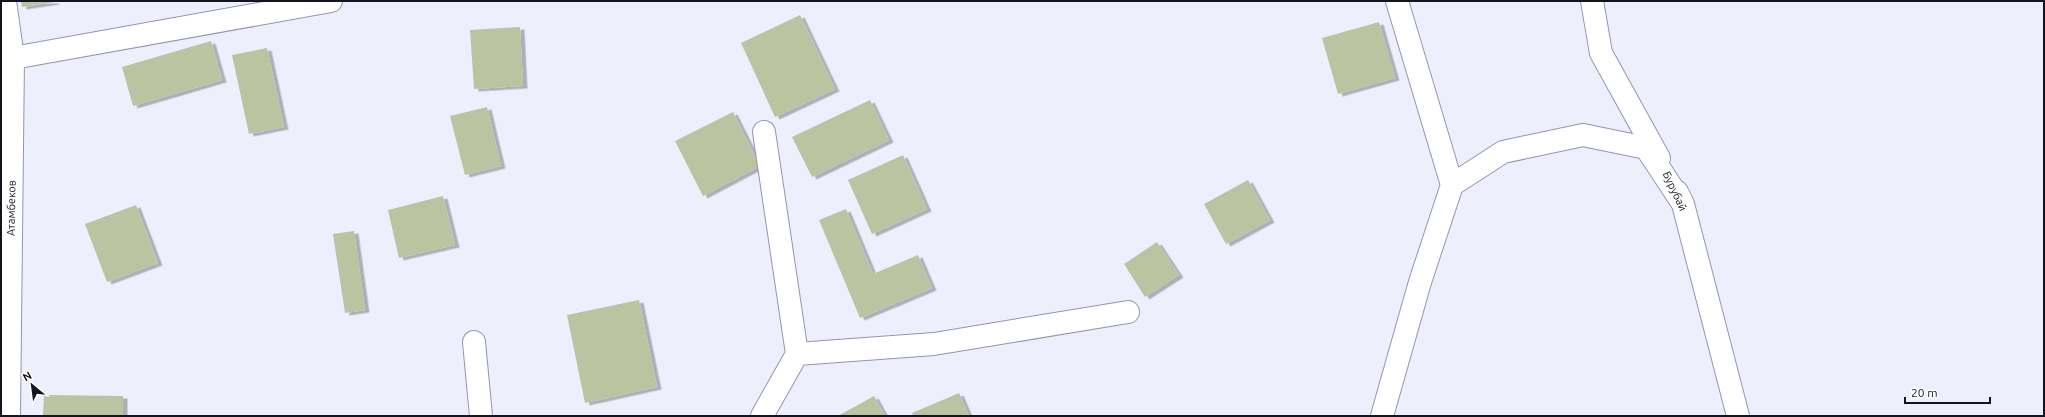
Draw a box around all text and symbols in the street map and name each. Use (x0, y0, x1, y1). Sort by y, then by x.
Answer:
street label: Бурубай (1661, 169, 1689, 213)
street label: Атамбеков (5, 180, 17, 236)
north arrow (12, 365, 52, 405)
text: N (21, 369, 34, 383)
scale bar (1905, 379, 1990, 405)
text: 20 m (1911, 386, 1938, 399)

